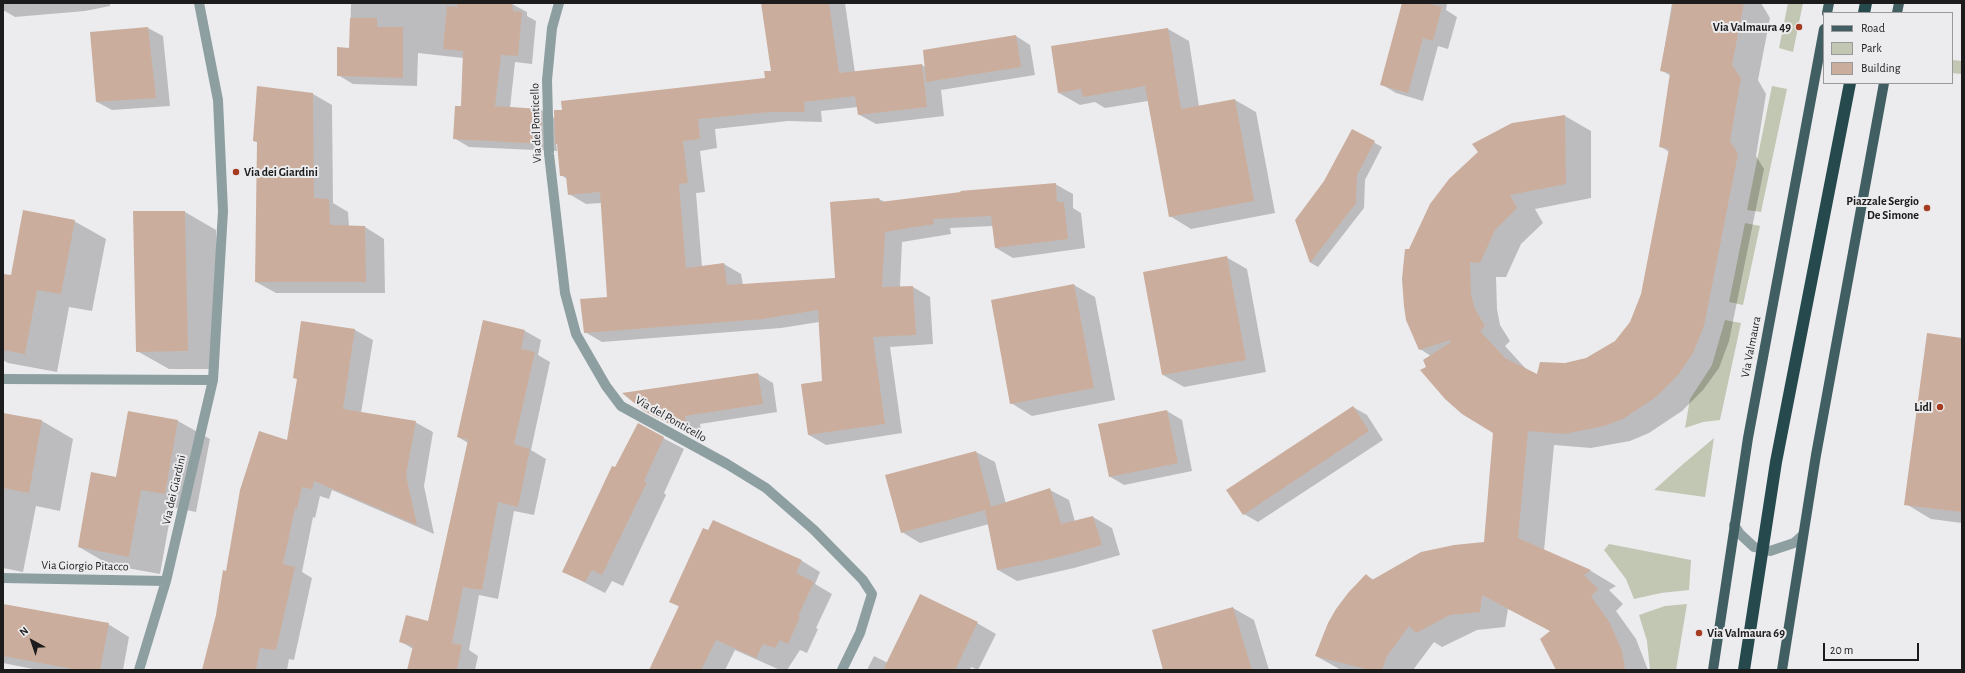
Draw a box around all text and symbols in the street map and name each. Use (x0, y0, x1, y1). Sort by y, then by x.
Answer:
legend (1823, 12, 1953, 84)
place label: Via Valmaura 49 (1713, 20, 1791, 34)
marker: Via Valmaura 49 (1794, 22, 1804, 32)
text: Road (1861, 22, 1885, 34)
text: Park (1861, 42, 1882, 54)
text: Building (1861, 62, 1901, 74)
street label: Via del Ponticello (527, 83, 545, 163)
place label: Via dei Giardini (244, 165, 318, 179)
marker: Via dei Giardini (231, 167, 241, 177)
place label: Piazzale Sergio De Simone (1846, 194, 1919, 222)
marker: Piazzale Sergio De Simone (1922, 203, 1932, 213)
street label: Via Valmaura (1738, 315, 1764, 379)
street label: Via del Ponticello (633, 393, 709, 445)
place label: Lidl (1914, 400, 1932, 414)
marker: Lidl (1935, 402, 1945, 412)
street label: Via dei Giardini (159, 454, 189, 526)
street label: Via Giorgio Pitacco (41, 558, 129, 574)
north arrow (12, 621, 52, 661)
text: N (17, 625, 30, 638)
place label: Via Valmaura 69 (1707, 626, 1785, 640)
marker: Via Valmaura 69 (1694, 628, 1704, 638)
scale bar (1825, 635, 1921, 661)
text: 20 m (1830, 644, 1853, 656)

